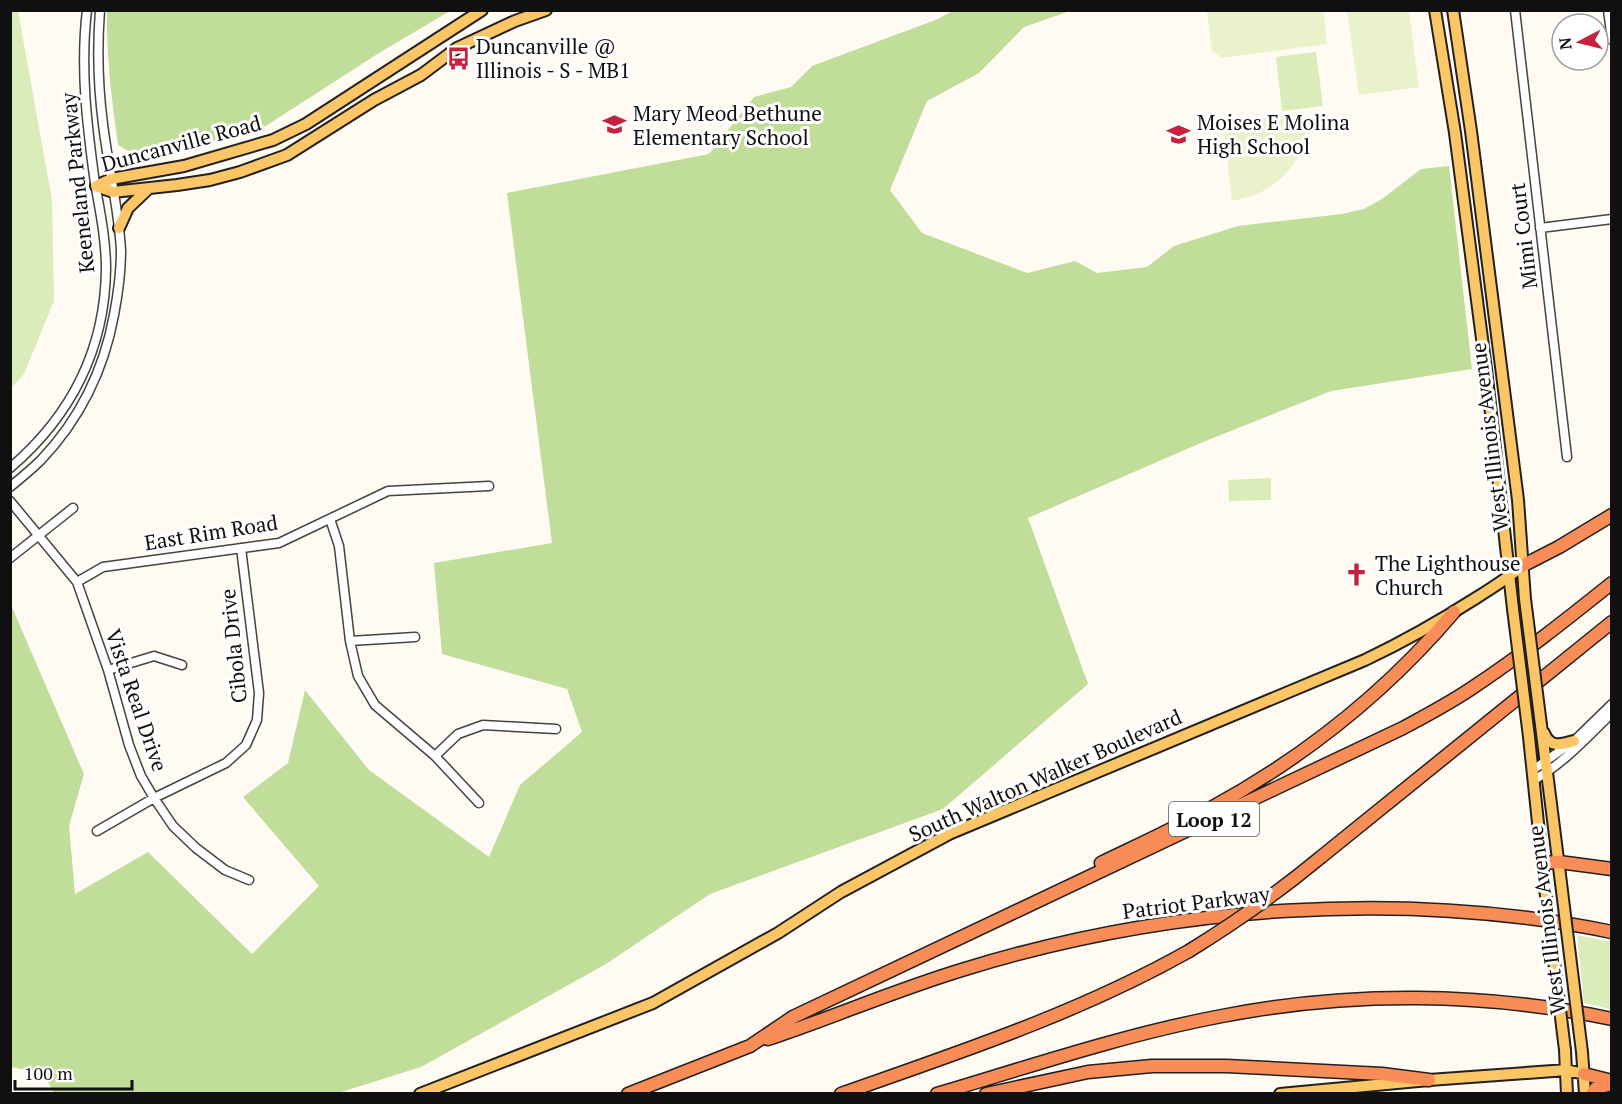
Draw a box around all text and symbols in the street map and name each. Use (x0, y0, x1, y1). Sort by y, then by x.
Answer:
north arrow (1550, 12, 1610, 72)
place label: Duncanville @ Illinois - S - MB1 (476, 32, 630, 84)
text: N (1553, 36, 1577, 51)
bus stop icon: Duncanville @ Illinois - S - MB1 (445, 45, 471, 71)
street label: Keeneland Parkway (54, 91, 100, 275)
place label: Mary Meod Bethune Elementary School (633, 99, 822, 151)
street label: Duncanville Road (98, 108, 264, 178)
place label: Moises E Molina High School (1197, 108, 1350, 160)
school or university icon: Mary Meod Bethune Elementary School (602, 112, 628, 138)
school or university icon: Moises E Molina High School (1166, 121, 1192, 147)
street label: Mimi Court (1503, 181, 1543, 291)
street label: West Illinois Avenue (1464, 341, 1514, 533)
street label: East Rim Road (142, 508, 280, 556)
place label: The Lighthouse Church (1375, 549, 1521, 601)
church icon: The Lighthouse Church (1344, 562, 1370, 588)
street label: Cibola Drive (213, 587, 253, 705)
street label: Vista Real Drive (100, 625, 174, 775)
street label: South Walton Walker Boulevard (904, 702, 1186, 848)
road number: Loop 12 (1169, 802, 1259, 836)
street label: West Illinois Avenue (1521, 824, 1571, 1016)
street label: Patriot Parkway (1121, 879, 1272, 925)
scale bar (15, 1053, 132, 1091)
text: 100 m (24, 1061, 73, 1085)

